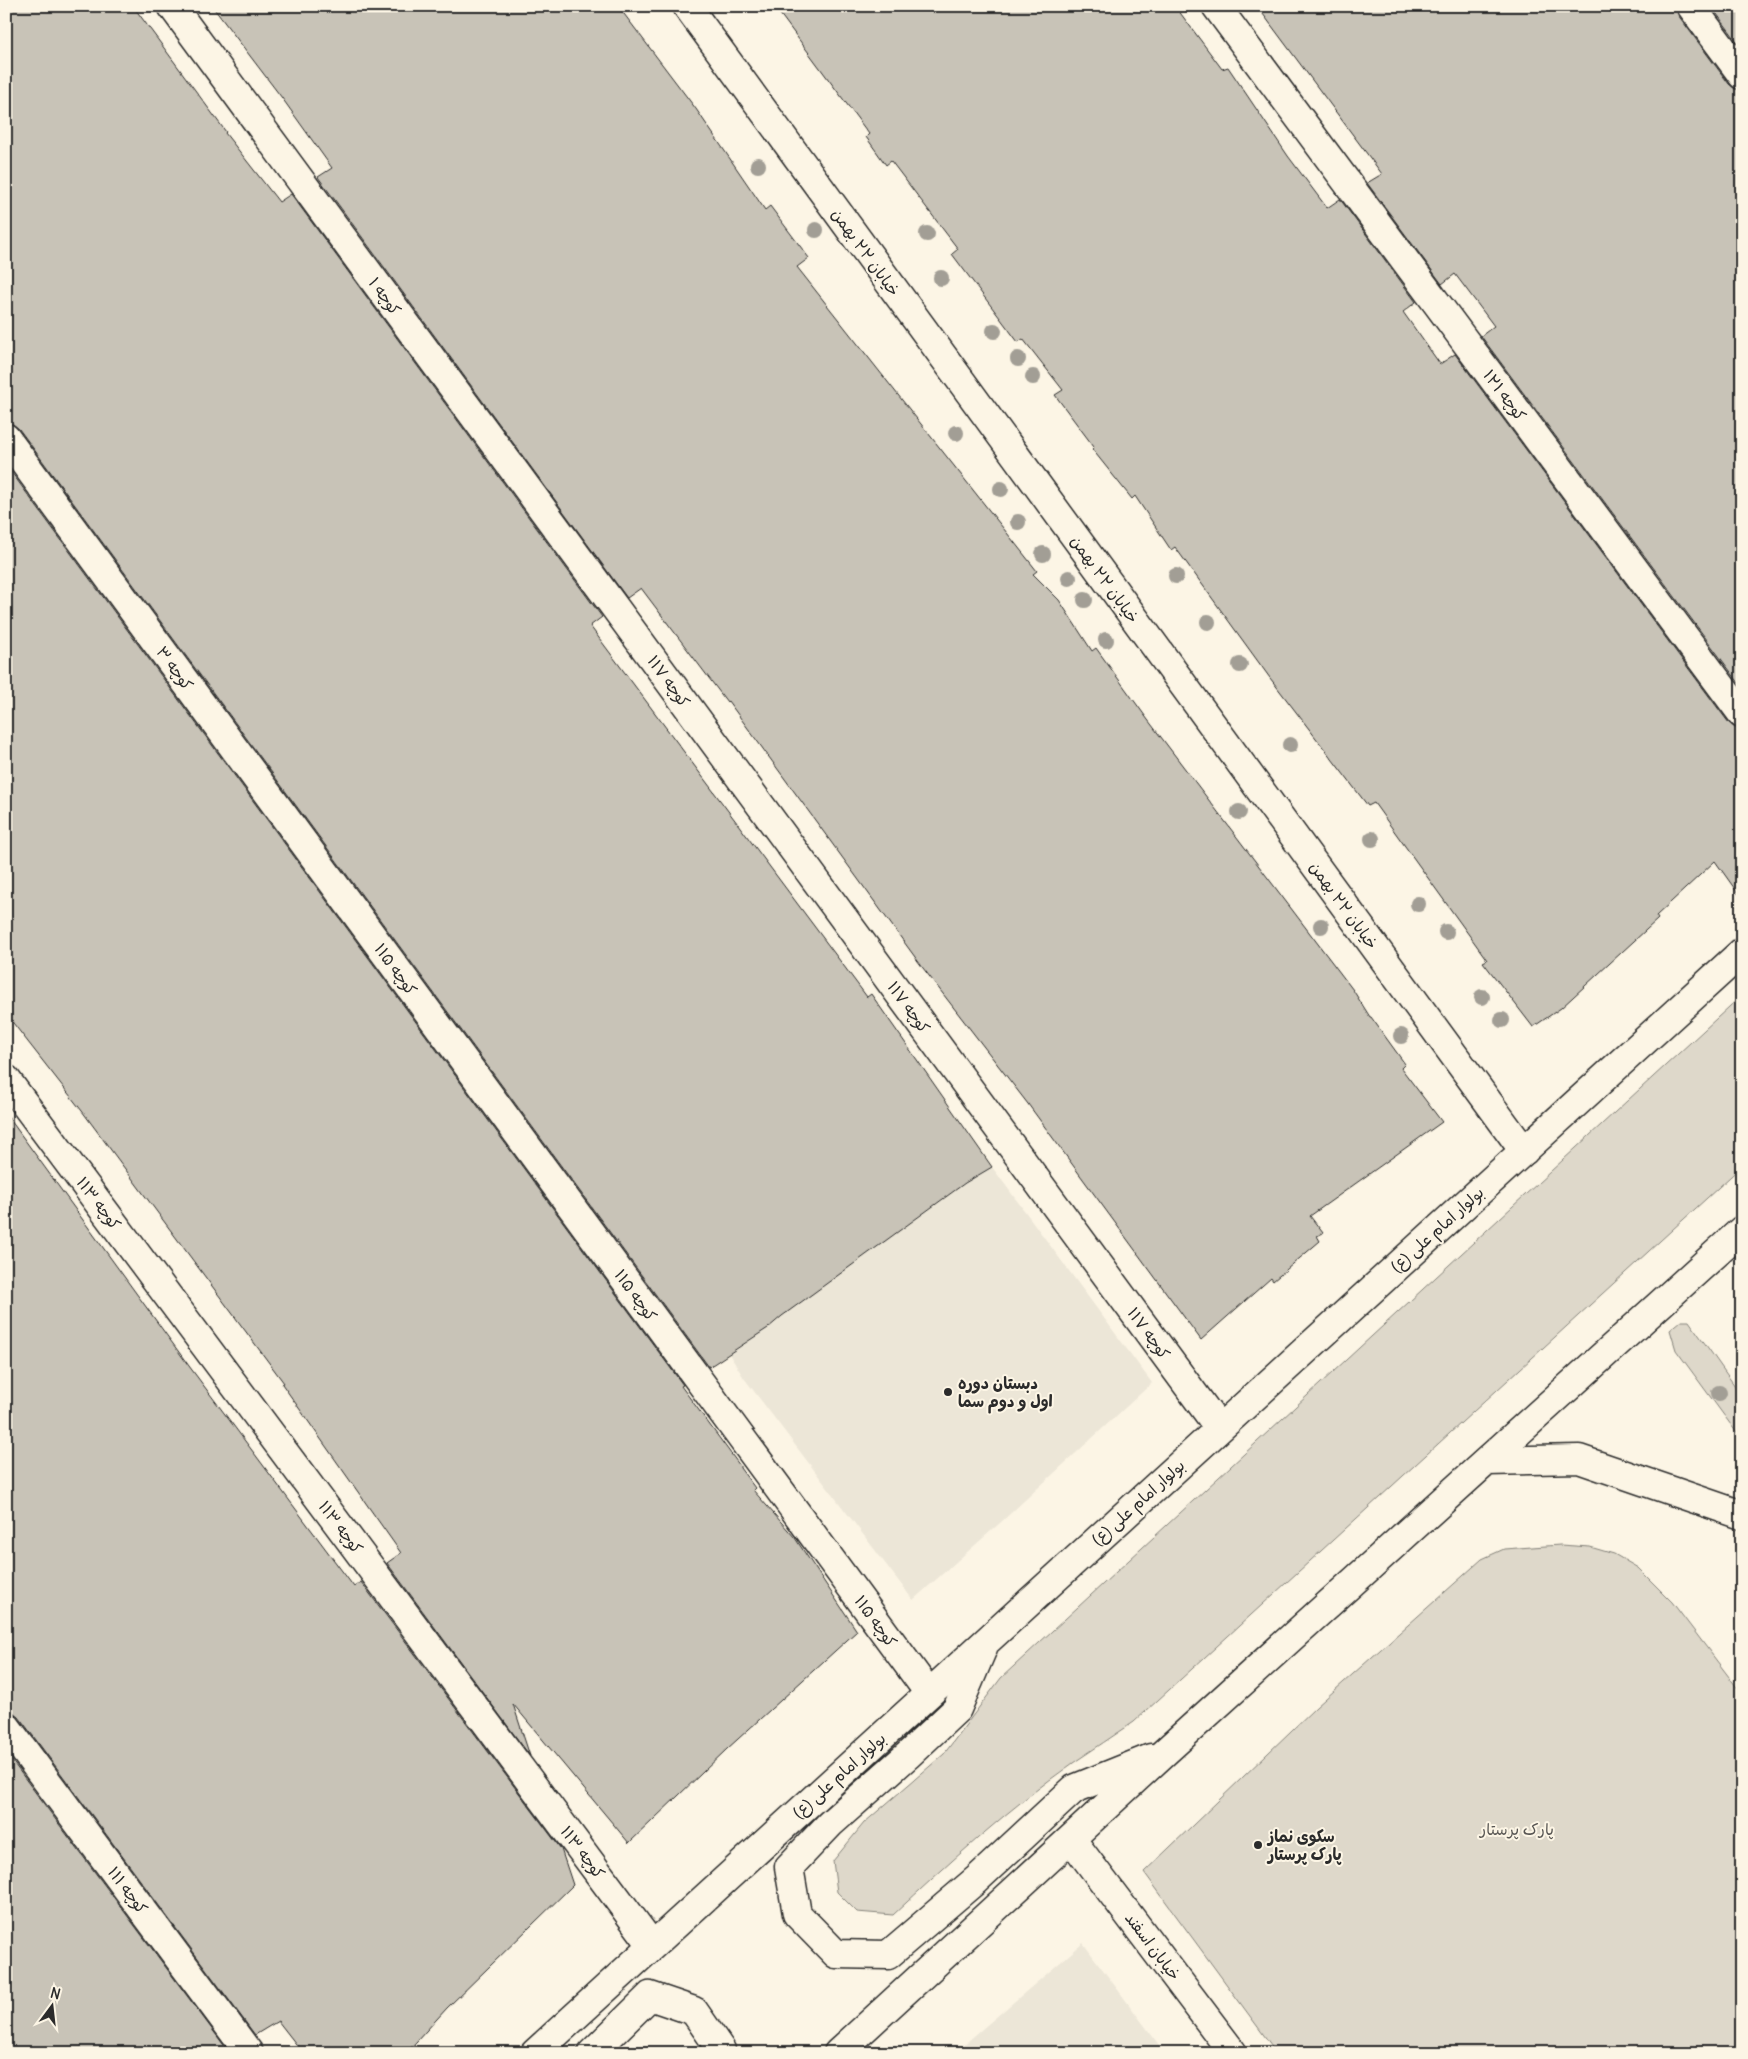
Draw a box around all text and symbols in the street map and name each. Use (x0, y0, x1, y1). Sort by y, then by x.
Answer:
street label: خیابان ۲۲ بهمن (828, 204, 904, 300)
street label: کوچه ۱ (364, 273, 406, 320)
street label: کوچه ۱۲۱ (1479, 365, 1531, 425)
street label: خیابان ۲۲ بهمن (1067, 531, 1143, 627)
street label: کوچه ۳ (152, 642, 198, 695)
street label: کوچه ۱۱۷ (643, 651, 695, 712)
street label: خیابان ۲۲ بهمن (1306, 857, 1382, 953)
street label: کوچه ۱۱۵ (370, 939, 422, 999)
street label: کوچه ۱۱۷ (883, 977, 935, 1038)
street label: کوچه ۱۱۳ (72, 1173, 125, 1234)
street label: بولوار امام علی (ع) (1386, 1182, 1490, 1278)
street label: کوچه ۱۱۵ (610, 1265, 662, 1325)
street label: کوچه ۱۱۷ (1123, 1303, 1175, 1364)
place label: دبستان دوره اول و دوم سما (958, 1373, 1053, 1414)
marker: دبستان دوره اول و دوم سما (942, 1386, 954, 1398)
street label: بولوار امام علی (ع) (1087, 1455, 1191, 1551)
street label: کوچه ۱۱۳ (314, 1497, 367, 1558)
street label: کوچه ۱۱۵ (850, 1591, 902, 1651)
street label: بولوار امام علی (ع) (788, 1728, 892, 1824)
park label: پارک پرستار (1478, 1819, 1554, 1840)
street label: کوچه ۱۱۳ (556, 1822, 609, 1883)
place label: سکوی نماز پارک پرستار (1266, 1826, 1342, 1865)
marker: سکوی نماز پارک پرستار (1252, 1839, 1264, 1851)
street label: کوچه ۱۱۱ (103, 1862, 152, 1918)
street label: خیابان اسفند (1121, 1908, 1185, 1984)
north arrow (28, 1982, 78, 2032)
text: N (48, 1983, 62, 2003)

